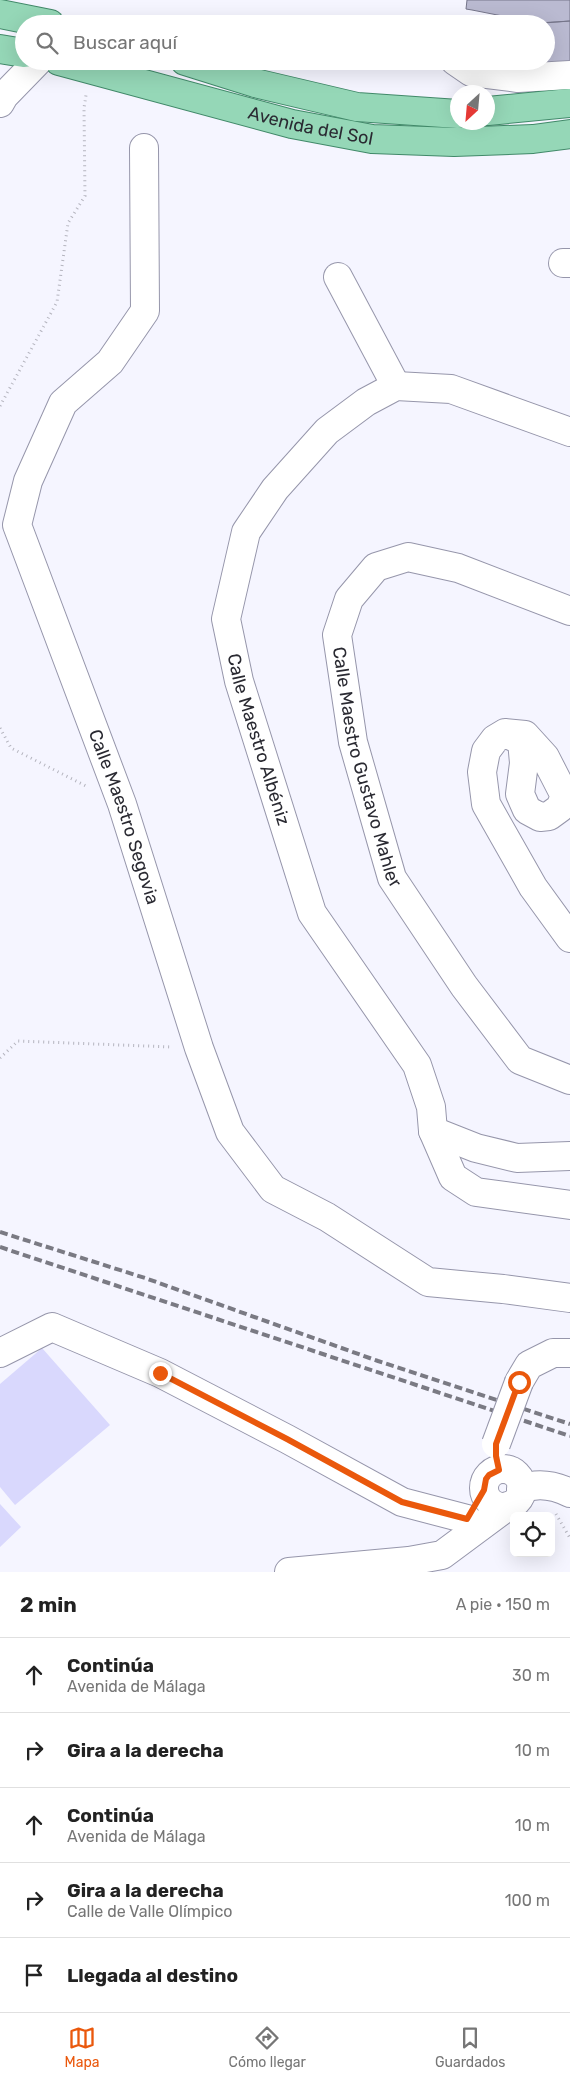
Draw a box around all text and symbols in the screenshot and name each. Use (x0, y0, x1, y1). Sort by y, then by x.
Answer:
search box (15, 15, 555, 70)
icon: search (33, 29, 61, 57)
text: Buscar aquí (73, 31, 177, 54)
north arrow (450, 85, 495, 130)
street label: Avenida del Sol (246, 102, 375, 150)
street label: Calle Maestro Gustavo Mahler (328, 645, 406, 892)
street label: Calle Maestro Albéniz (223, 652, 295, 828)
street label: Calle Maestro Segovia (84, 726, 164, 907)
route end (149, 1362, 172, 1385)
route start (508, 1371, 531, 1394)
map controls (510, 1512, 555, 1557)
button: locate (510, 1512, 555, 1557)
text: 2 min (20, 1592, 77, 1617)
text: A pie · 150 m (456, 1595, 550, 1614)
text: Continúa (67, 1654, 154, 1677)
icon: ahead (20, 1661, 48, 1689)
text: 30 m (512, 1666, 550, 1685)
text: Avenida de Málaga (67, 1677, 206, 1696)
icon: right (20, 1736, 48, 1764)
text: Gira a la derecha (67, 1739, 224, 1762)
text: 10 m (515, 1741, 550, 1760)
text: Continúa (67, 1804, 154, 1827)
icon: ahead (20, 1811, 48, 1839)
text: 10 m (515, 1816, 550, 1835)
text: Avenida de Málaga (67, 1827, 206, 1846)
text: Gira a la derecha (67, 1879, 224, 1902)
icon: right (20, 1886, 48, 1914)
text: 100 m (505, 1891, 550, 1910)
text: Calle de Valle Olímpico (67, 1902, 232, 1921)
icon: arrive (20, 1961, 48, 1989)
text: Llegada al destino (67, 1964, 238, 1987)
tab: Mapa (65, 2024, 99, 2071)
tab: Cómo llegar (229, 2024, 306, 2071)
tab: Guardados (435, 2024, 505, 2071)

